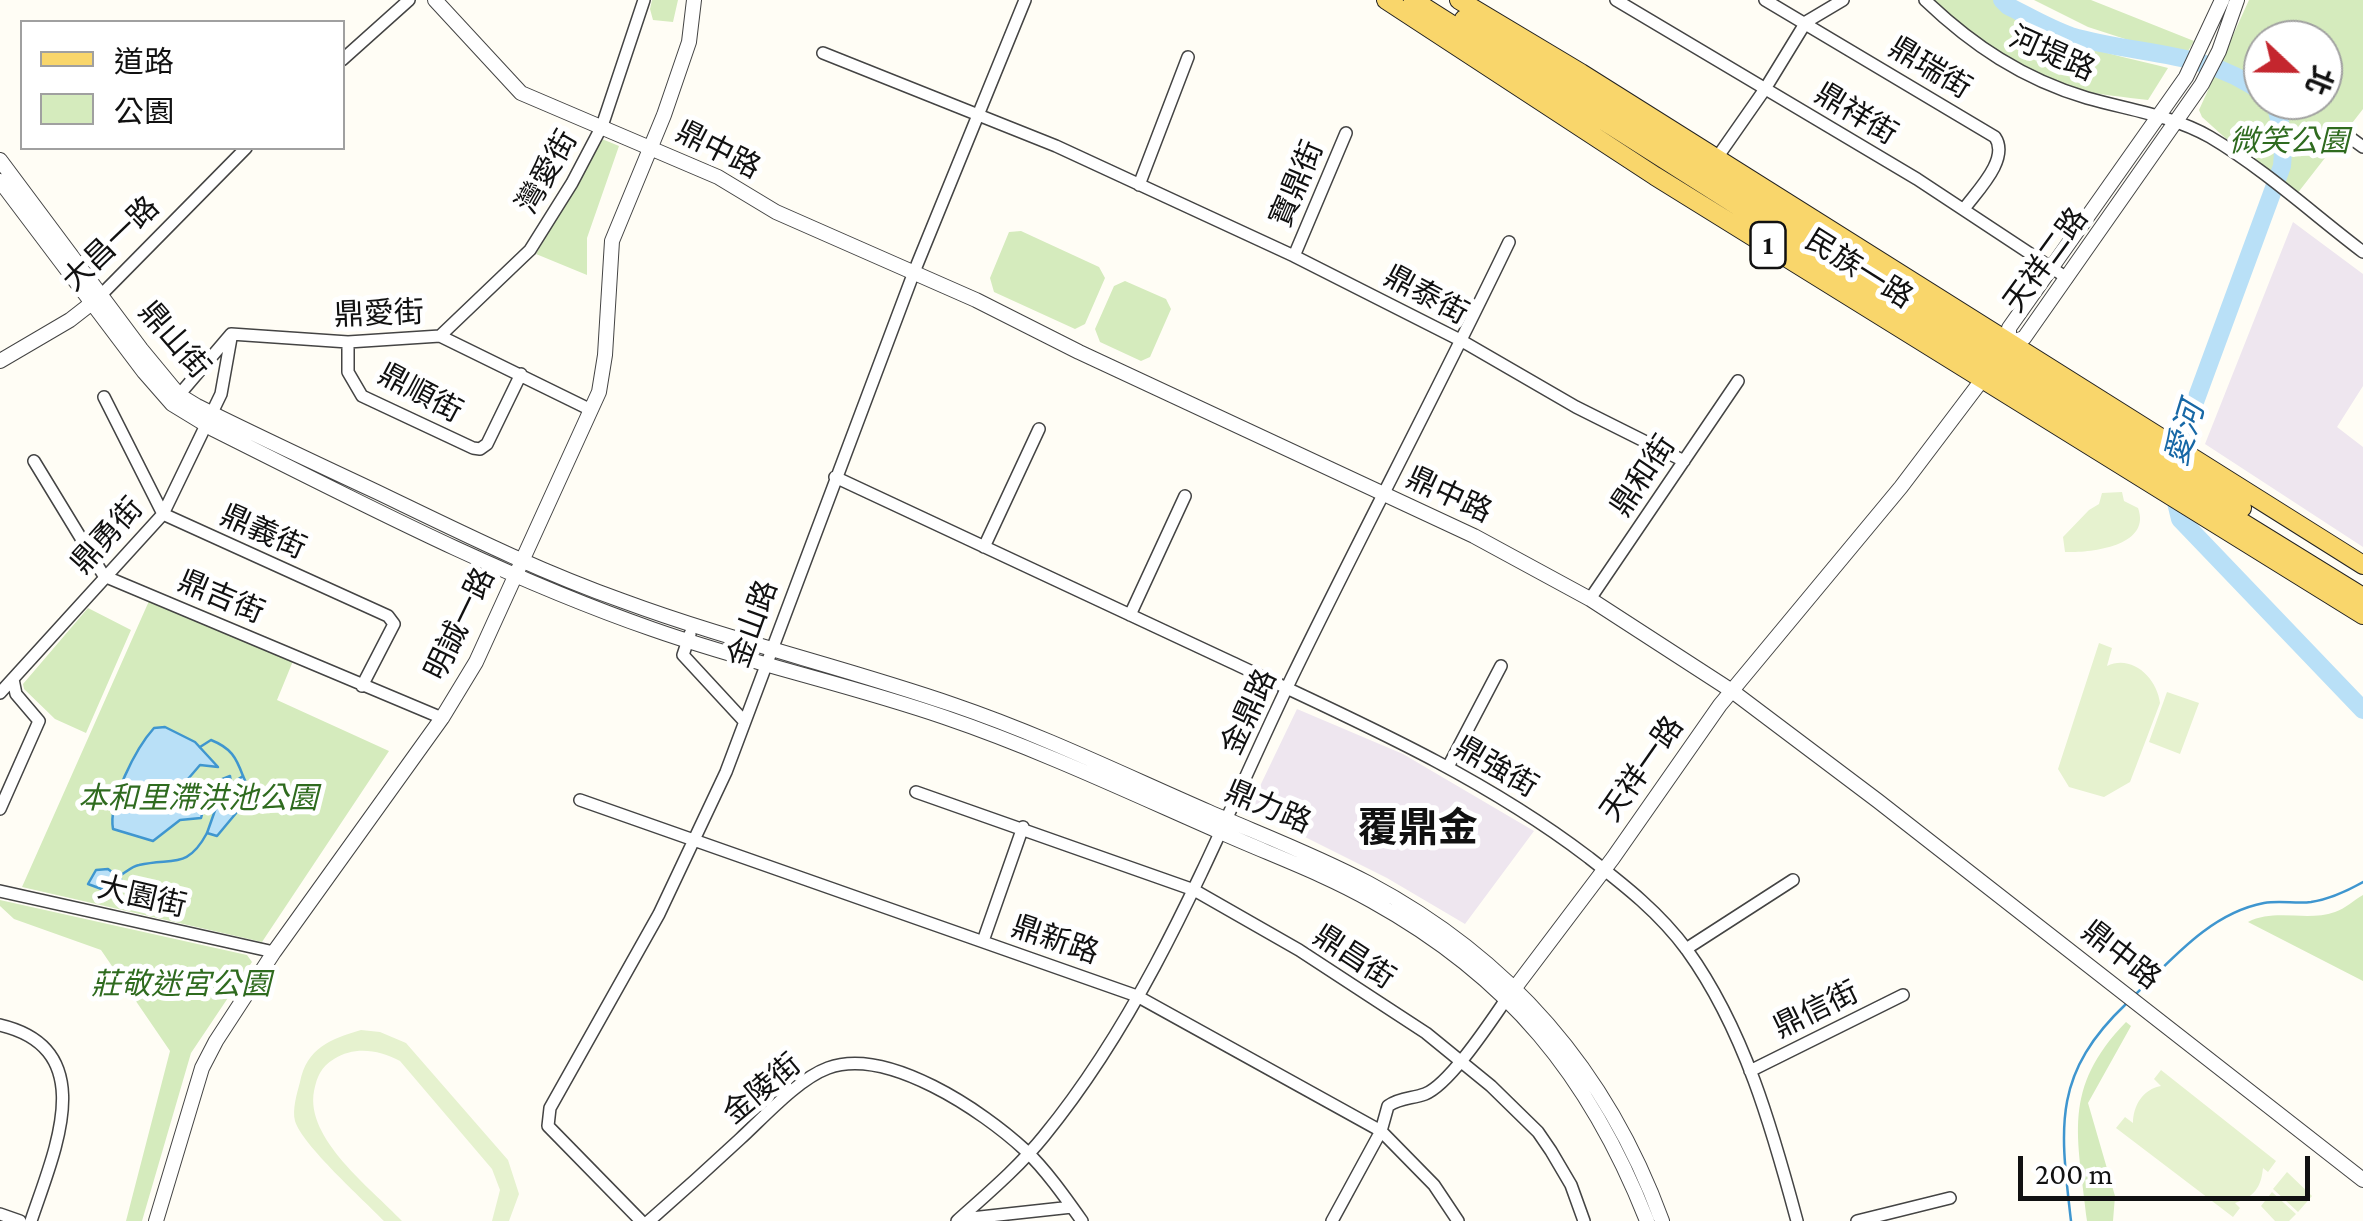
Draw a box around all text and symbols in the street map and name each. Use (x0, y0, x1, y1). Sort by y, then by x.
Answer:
street label: 河堤路 (2004, 19, 2100, 89)
legend (20, 20, 345, 150)
north arrow (2243, 20, 2343, 120)
street label: 鼎瑞街 (1882, 29, 1978, 107)
text: 道路 (114, 45, 174, 78)
text: 北 (2300, 62, 2339, 99)
street label: 鼎祥街 (1808, 75, 1904, 153)
text: 公園 (114, 95, 174, 128)
street label: 鼎中路 (670, 114, 766, 186)
street label: 灣愛街 (509, 124, 585, 220)
park label: 微笑公園 (2229, 124, 2349, 160)
street label: 寶鼎街 (1263, 136, 1331, 232)
street label: 大昌一路 (55, 189, 167, 299)
street label: 天祥二路 (1996, 201, 2096, 319)
road number: 1 (1750, 222, 1786, 268)
street label: 民族一路 (1799, 222, 1919, 316)
street label: 鼎泰街 (1378, 258, 1474, 332)
street label: 鼎山街 (131, 294, 217, 386)
street label: 鼎愛街 (333, 294, 425, 334)
street label: 鼎順街 (372, 356, 468, 430)
water label: 愛河 (2157, 398, 2213, 470)
street label: 鼎和街 (1603, 429, 1683, 523)
street label: 鼎中路 (1401, 460, 1497, 530)
street label: 鼎勇街 (64, 491, 150, 581)
street label: 鼎義街 (215, 497, 311, 567)
street label: 明誠一路 (418, 562, 502, 686)
street label: 鼎吉街 (173, 563, 269, 631)
street label: 金山路 (721, 576, 785, 672)
street label: 金鼎路 (1214, 664, 1284, 760)
street label: 天祥一路 (1593, 710, 1691, 828)
street label: 鼎強街 (1448, 729, 1544, 805)
street label: 鼎力路 (1220, 773, 1316, 841)
park label: 本和里滯洪池公園 (78, 781, 318, 817)
district label: 覆鼎金 (1358, 805, 1478, 853)
street label: 大園街 (94, 869, 190, 925)
street label: 鼎新路 (1007, 908, 1103, 972)
street label: 鼎中路 (2074, 913, 2168, 997)
street label: 鼎昌街 (1306, 917, 1402, 997)
park label: 莊敬迷宮公園 (91, 967, 271, 1003)
street label: 鼎信街 (1768, 974, 1864, 1046)
street label: 金陵街 (716, 1046, 808, 1132)
scale bar (2023, 1136, 2316, 1198)
text: 200 m (2035, 1157, 2113, 1190)

